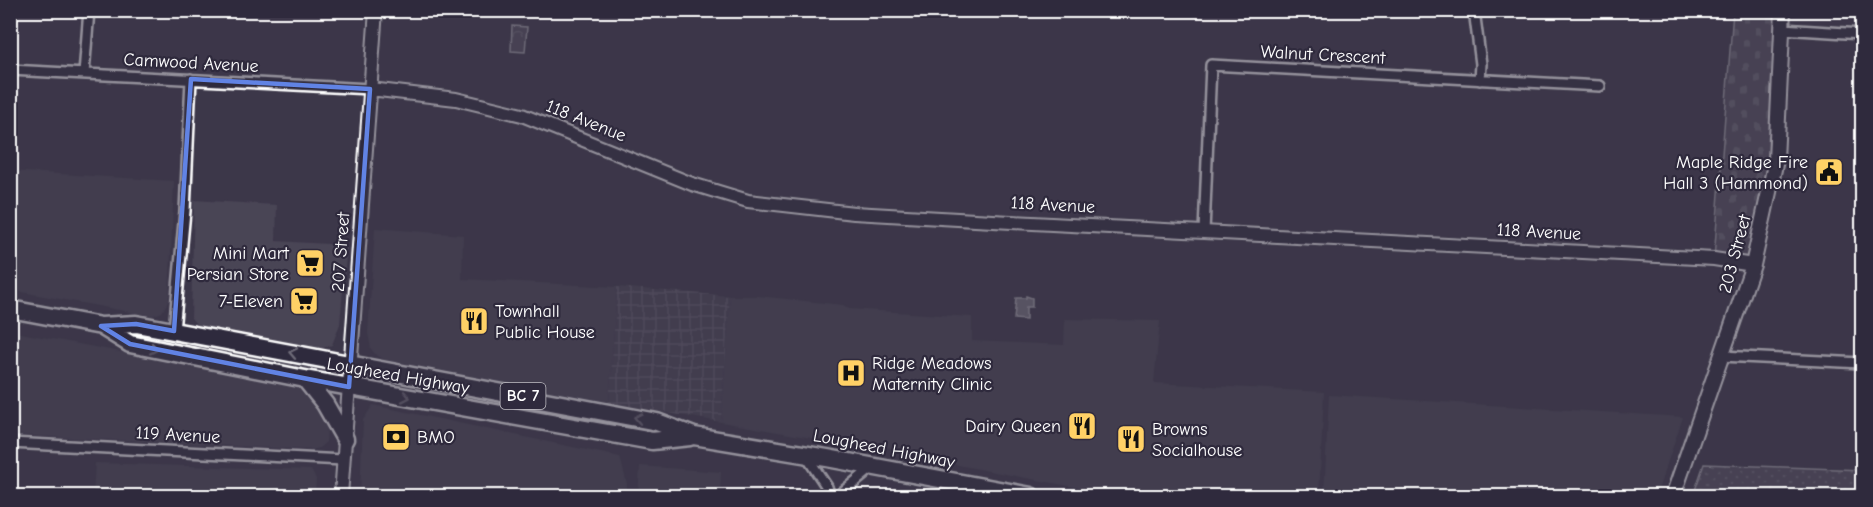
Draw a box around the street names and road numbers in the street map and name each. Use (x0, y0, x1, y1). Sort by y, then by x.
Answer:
street label: Walnut Crescent (1260, 41, 1387, 69)
street label: Camwood Avenue (123, 49, 259, 77)
street label: 118 Avenue (543, 95, 629, 147)
street label: 118 Avenue (1010, 192, 1096, 218)
street label: 207 Street (328, 211, 354, 293)
street label: 203 Street (1714, 212, 1756, 296)
street label: 118 Avenue (1496, 219, 1582, 245)
street label: Lougheed Highway (325, 353, 472, 399)
road number: BC 7 (500, 383, 546, 409)
street label: 119 Avenue (135, 422, 221, 448)
street label: Lougheed Highway (811, 425, 958, 473)

